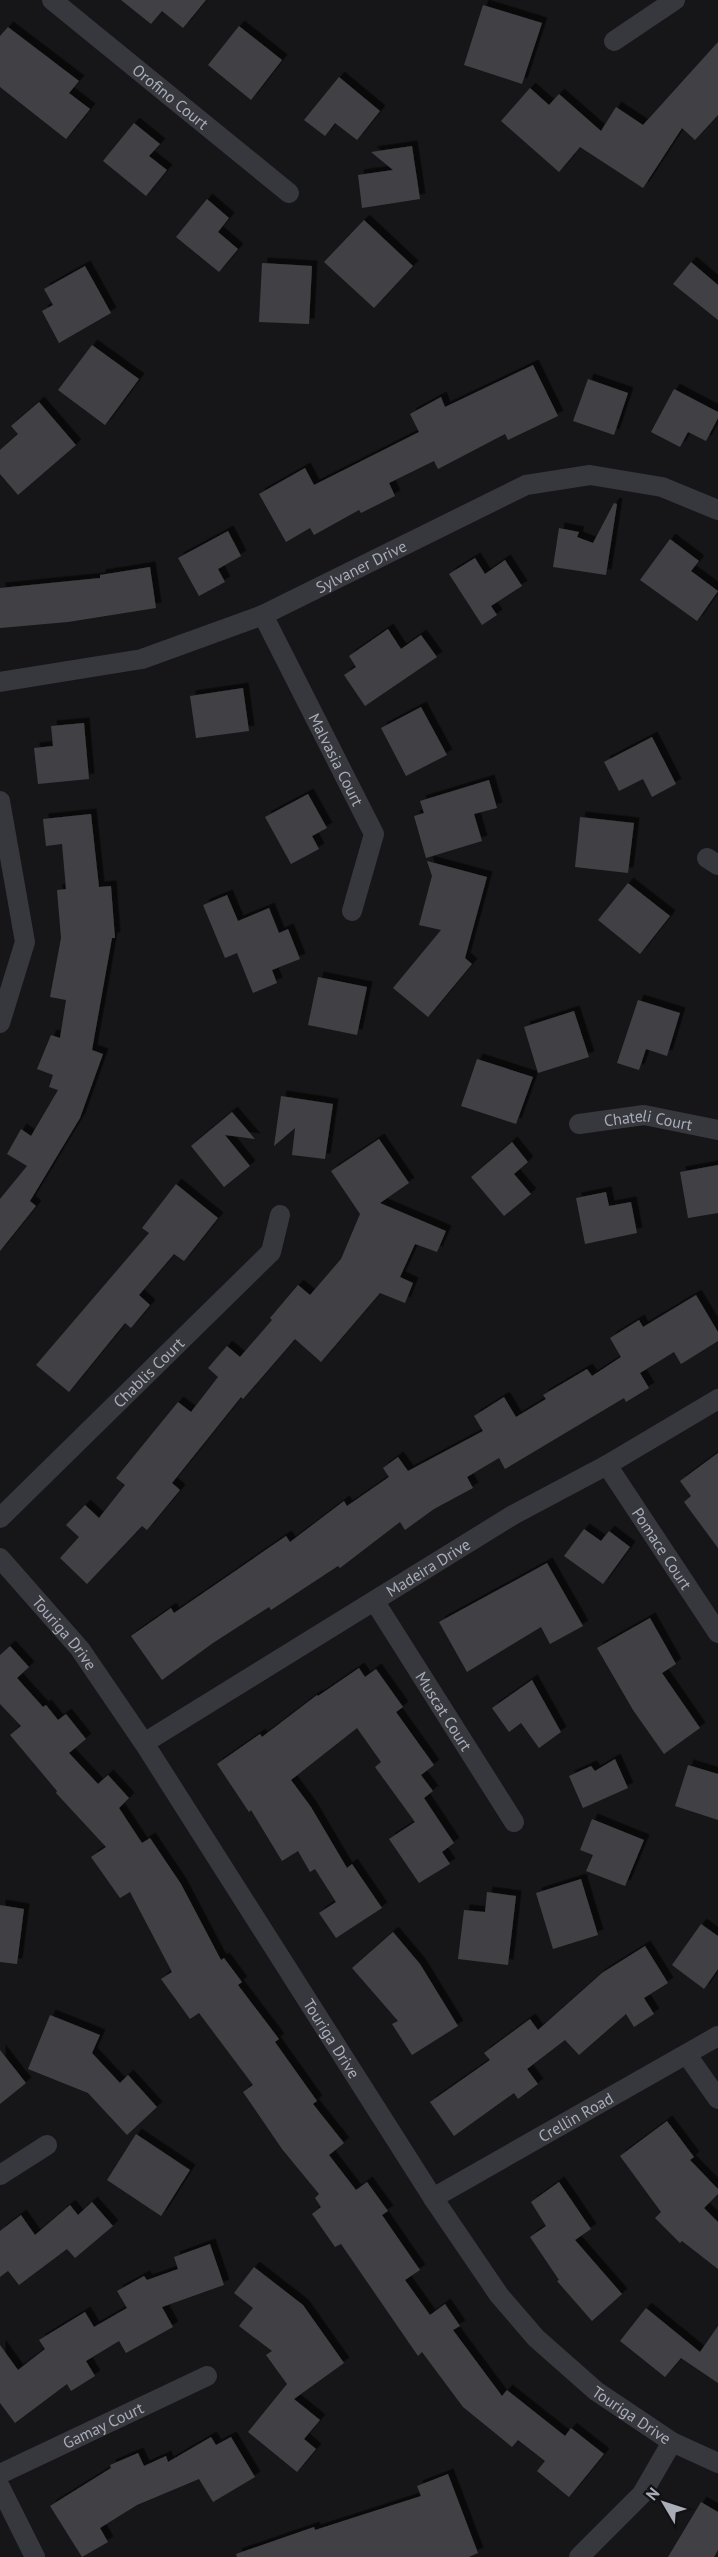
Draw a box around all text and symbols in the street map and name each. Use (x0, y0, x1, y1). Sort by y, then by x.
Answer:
street label: Orofino Court (129, 60, 213, 134)
street label: Sylvaner Drive (312, 536, 410, 597)
street label: Malvasia Court (304, 710, 368, 810)
street label: Chateli Court (603, 1105, 695, 1135)
street label: Chablis Court (109, 1333, 189, 1412)
street label: Pomace Court (628, 1504, 697, 1594)
street label: Madeira Drive (382, 1534, 474, 1601)
street label: Touriga Drive (28, 1592, 101, 1674)
street label: Muscat Court (411, 1668, 477, 1755)
street label: Touriga Drive (299, 1995, 364, 2082)
street label: Crellin Road (535, 2088, 617, 2146)
street label: Touriga Drive (589, 2381, 675, 2448)
street label: Gamay Court (59, 2397, 147, 2453)
north arrow (634, 2473, 694, 2533)
text: N (641, 2483, 663, 2504)

